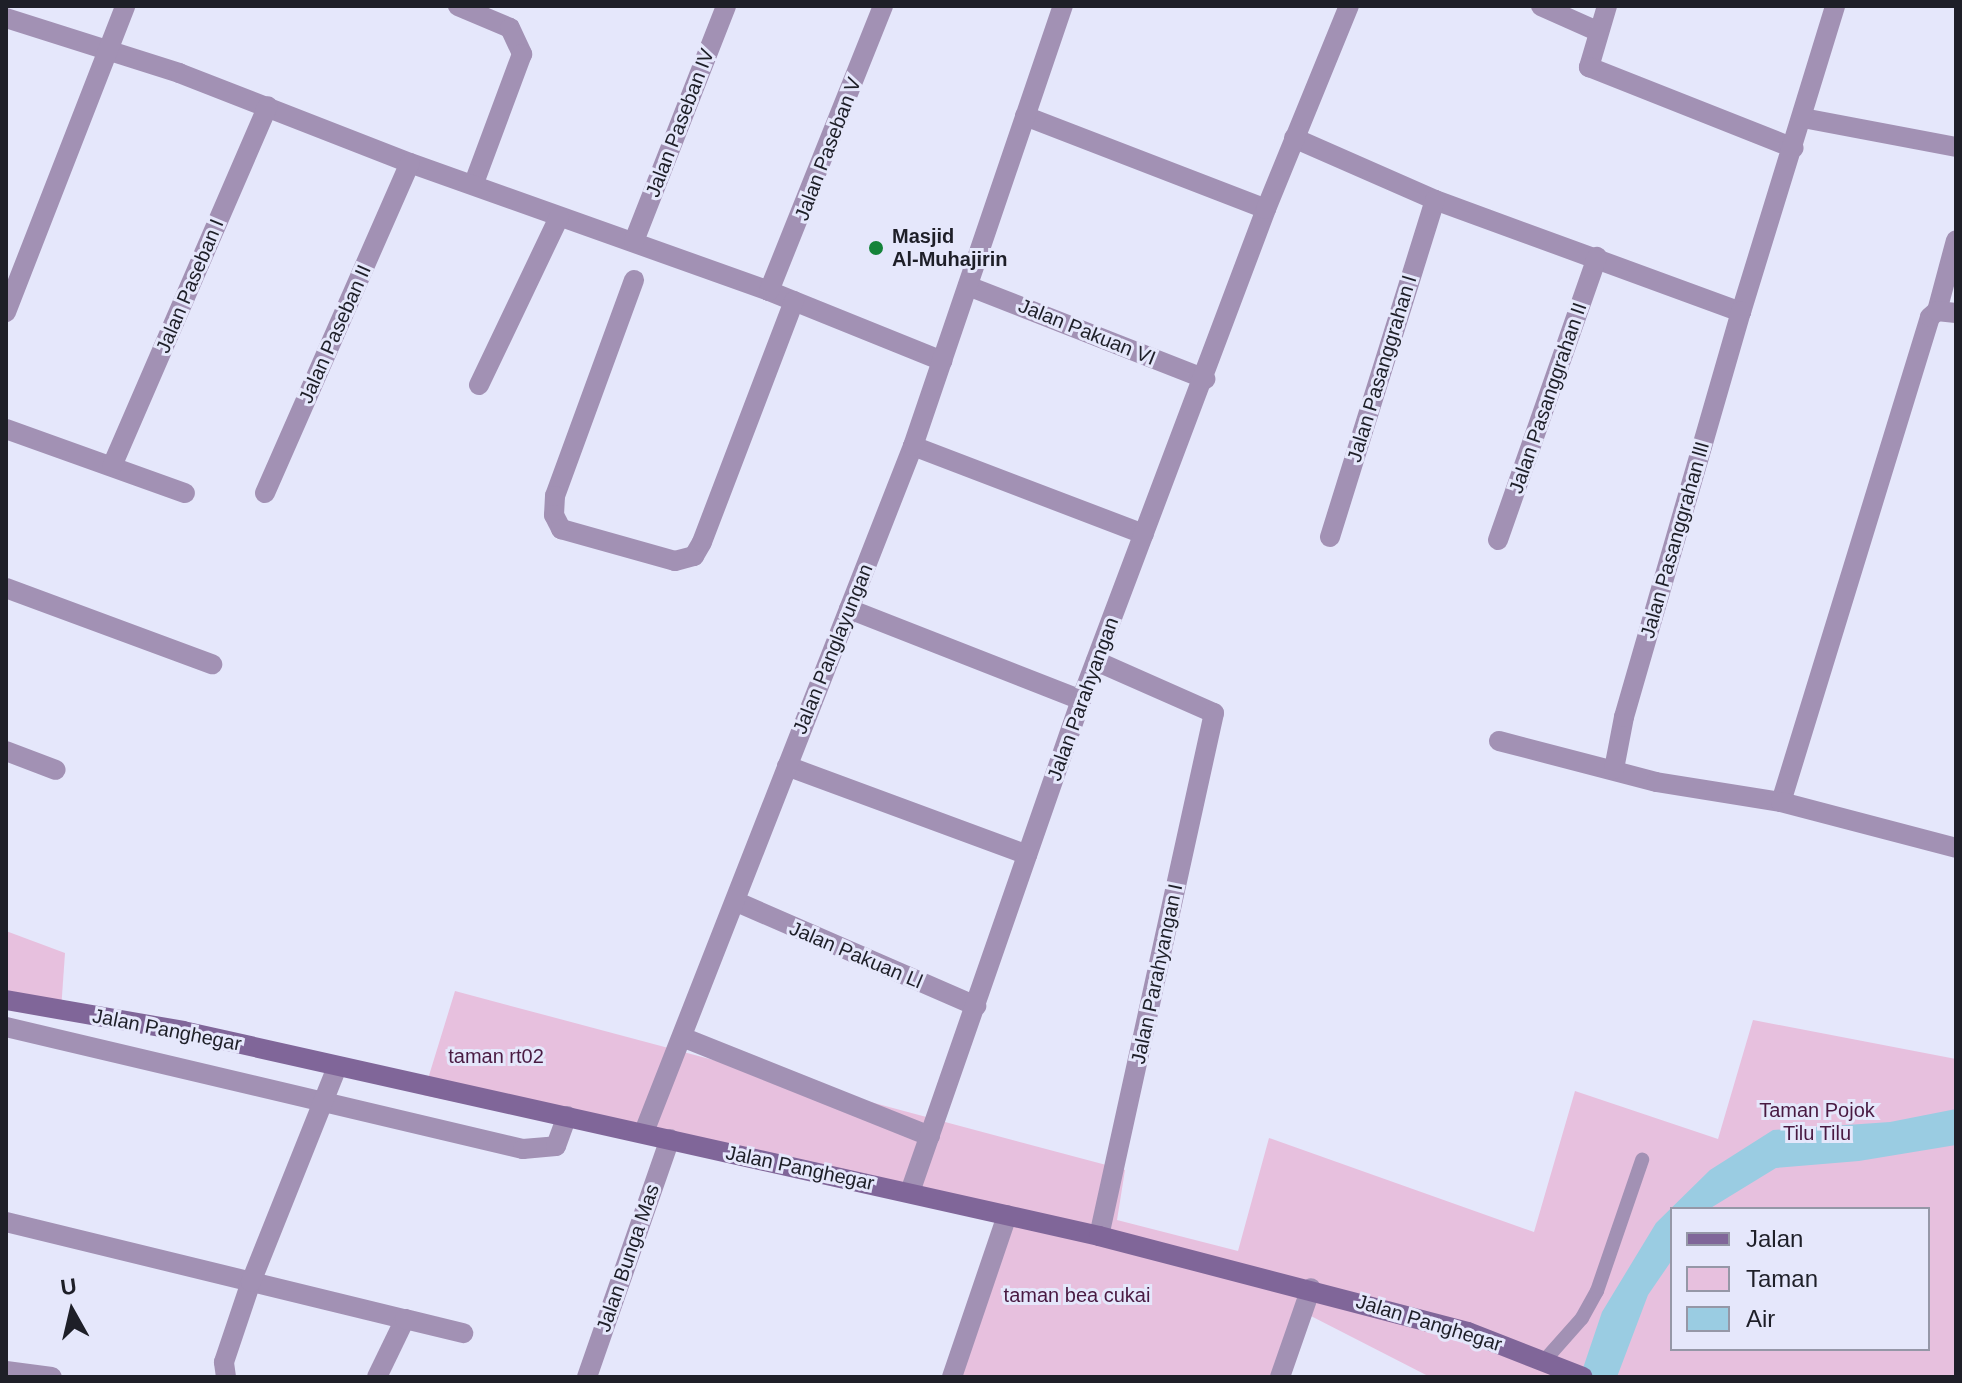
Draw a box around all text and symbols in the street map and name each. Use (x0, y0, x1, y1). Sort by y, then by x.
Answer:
street label: Jalan Paseban IV (641, 46, 719, 200)
street label: Jalan Paseban V (790, 74, 866, 224)
street label: Jalan Paseban I (151, 215, 229, 357)
place label: Masjid Al-Muhajirin (892, 224, 1008, 271)
marker: Masjid Al-Muhajirin (867, 239, 885, 257)
street label: Jalan Paseban II (294, 261, 376, 407)
street label: Jalan Pasanggrahan l (1342, 273, 1422, 465)
street label: Jalan Pakuan VI (1015, 294, 1159, 370)
street label: Jalan Pasanggrahan II (1504, 299, 1592, 497)
street label: Jalan Pasanggrahan llI (1635, 439, 1715, 641)
street label: Jalan Panglayungan (788, 560, 878, 738)
street label: Jalan Parahyangan (1042, 614, 1124, 784)
street label: Jalan Parahyangan I (1126, 882, 1188, 1066)
street label: Jalan Pakuan Ll (786, 916, 926, 994)
street label: Jalan Panghegar (90, 1004, 244, 1056)
park label: taman rt02 (448, 1044, 544, 1068)
park label: Taman Pojok Tilu Tilu (1759, 1098, 1875, 1145)
street label: Jalan Panghegar (724, 1141, 876, 1195)
street label: Jalan Bunga Mas (591, 1181, 665, 1335)
legend (1670, 1207, 1930, 1351)
text: Jalan (1746, 1225, 1803, 1252)
text: Taman (1746, 1265, 1818, 1292)
north arrow (32, 1271, 112, 1351)
text: U (59, 1273, 78, 1300)
park label: taman bea cukai (1004, 1283, 1150, 1307)
street label: Jalan Panghegar (1353, 1289, 1505, 1357)
text: Air (1746, 1305, 1775, 1332)

